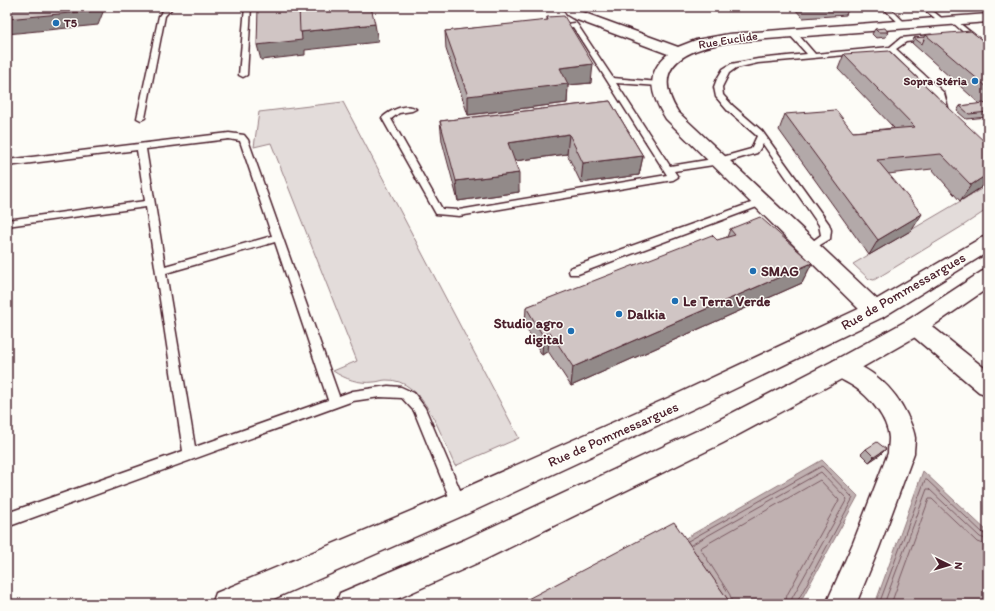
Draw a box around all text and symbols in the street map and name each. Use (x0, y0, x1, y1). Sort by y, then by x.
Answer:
place label: T5 (63, 16, 78, 30)
marker: T5 (51, 18, 61, 28)
street label: Rue Euclide (697, 28, 759, 52)
place label: Sopra Stéria (904, 74, 968, 89)
marker: Sopra Stéria (970, 76, 980, 86)
street label: Rue de Pommessargues (838, 249, 969, 334)
place label: SMAG (761, 263, 799, 280)
marker: SMAG (748, 266, 758, 276)
place label: Le Terra Verde (683, 293, 771, 310)
marker: Le Terra Verde (670, 296, 680, 306)
place label: Dalkia (627, 306, 666, 323)
marker: Dalkia (614, 309, 624, 319)
place label: Studio agro digital (494, 315, 564, 348)
marker: Studio agro digital (566, 326, 576, 336)
street label: Rue de Pommessargues (545, 398, 681, 471)
north arrow (929, 545, 969, 585)
text: N (952, 562, 965, 570)

